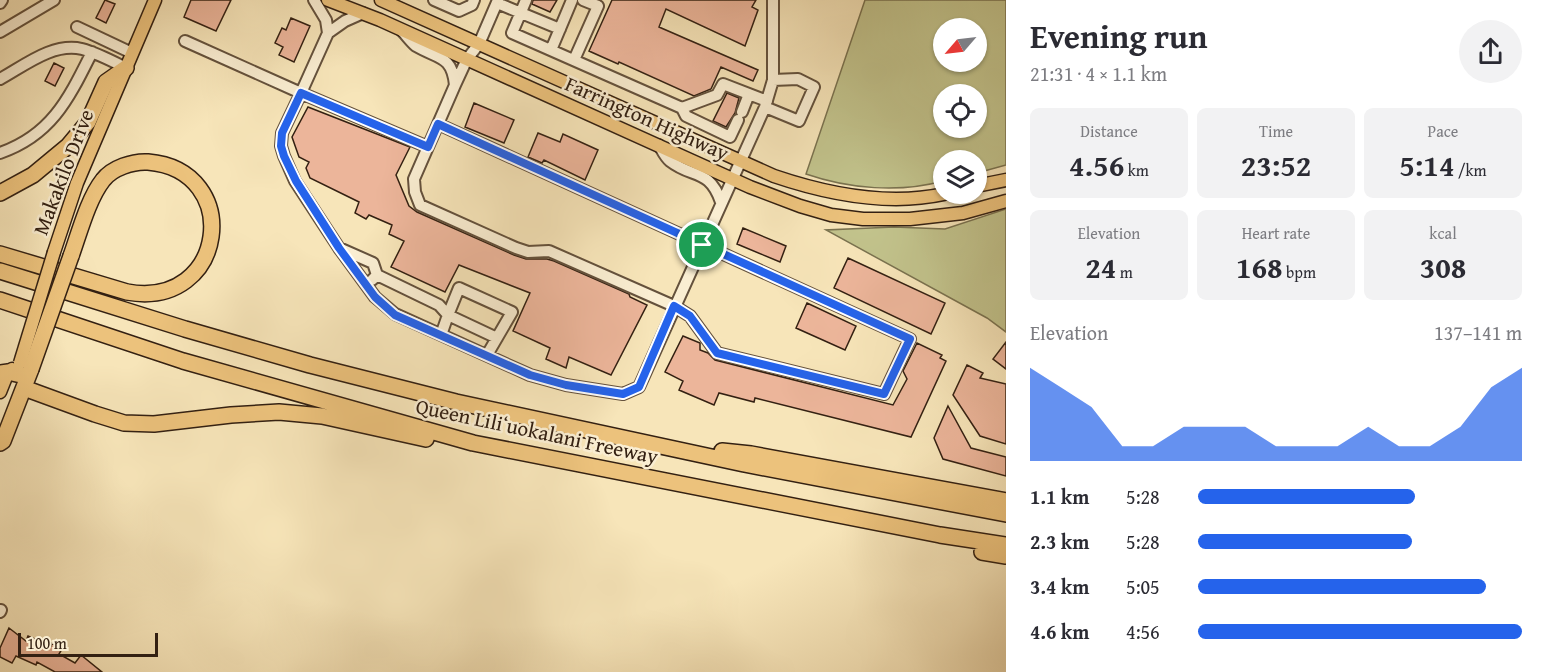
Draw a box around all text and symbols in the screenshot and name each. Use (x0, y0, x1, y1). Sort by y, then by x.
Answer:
text: Evening run (1030, 12, 1207, 60)
north arrow (933, 18, 987, 72)
map controls (933, 18, 987, 204)
button: share (1459, 20, 1522, 83)
text: 21:31 · 4 × 1.1 km (1030, 59, 1167, 88)
street label: Farrington Highway (560, 68, 734, 168)
button: locate (933, 84, 987, 138)
street label: Makakilo Drive (25, 104, 101, 239)
text: Distance (1080, 119, 1138, 143)
text: Time (1259, 119, 1293, 143)
text: Pace (1428, 119, 1458, 143)
text: 4.56 (1069, 143, 1124, 187)
text: 23:52 (1241, 143, 1311, 187)
text: 5:14 (1399, 143, 1454, 187)
button: layers (933, 150, 987, 204)
text: km (1124, 158, 1149, 182)
text: /km (1454, 158, 1487, 182)
pin (676, 219, 727, 270)
text: Elevation (1078, 221, 1140, 245)
text: Heart rate (1242, 221, 1310, 245)
text: kcal (1429, 221, 1457, 245)
icon: arrive (685, 228, 718, 261)
text: 24 (1085, 245, 1116, 289)
text: 168 (1236, 245, 1283, 289)
text: 308 (1420, 245, 1466, 289)
text: m (1116, 260, 1133, 284)
text: bpm (1283, 260, 1316, 284)
text: Elevation (1030, 318, 1108, 347)
text: 137–141 m (1434, 318, 1522, 347)
street label: Queen Liliʻuokalani Freeway (413, 390, 662, 472)
text: 1.1 km (1030, 482, 1089, 511)
text: 5:28 (1126, 482, 1160, 511)
text: 2.3 km (1030, 527, 1089, 556)
text: 5:28 (1126, 527, 1160, 556)
text: 3.4 km (1030, 572, 1089, 601)
text: 5:05 (1126, 572, 1160, 601)
text: 4.6 km (1030, 617, 1089, 646)
text: 4:56 (1126, 617, 1160, 646)
scale bar (18, 630, 158, 658)
text: 100 m (27, 631, 67, 655)

